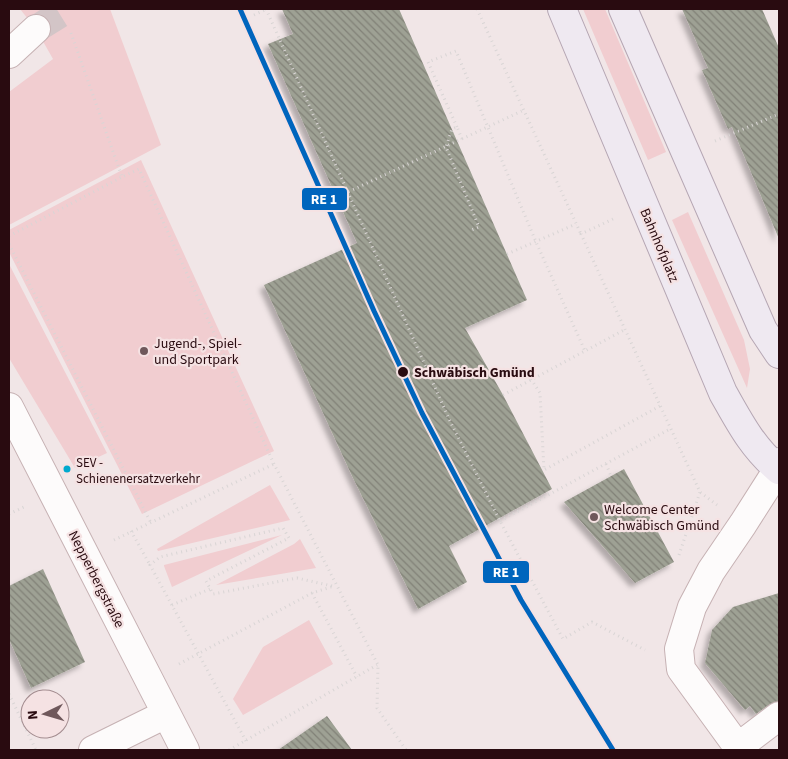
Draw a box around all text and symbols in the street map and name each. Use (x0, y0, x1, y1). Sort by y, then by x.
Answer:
line badge: RE 1 (301, 187, 348, 211)
text: RE 1 (311, 190, 337, 210)
street label: Bahnhofplatz (634, 205, 684, 286)
place label: Jugend-, Spiel- und Sportpark (154, 334, 242, 370)
marker: Jugend-, Spiel- und Sportpark (138, 345, 150, 357)
place label: Schwäbisch Gmünd (414, 363, 535, 383)
marker: Schwäbisch Gmünd (396, 365, 410, 379)
place label: SEV - Schienenersatzverkehr (76, 454, 201, 488)
marker: SEV - Schienenersatzverkehr (62, 464, 72, 474)
place label: Welcome Center Schwäbisch Gmünd (604, 500, 720, 536)
marker: Welcome Center Schwäbisch Gmünd (588, 511, 600, 523)
street label: Nepperbergstraße (63, 527, 129, 632)
line badge: RE 1 (482, 560, 530, 584)
text: RE 1 (493, 563, 519, 583)
north arrow (20, 689, 70, 739)
text: N (23, 710, 43, 721)

